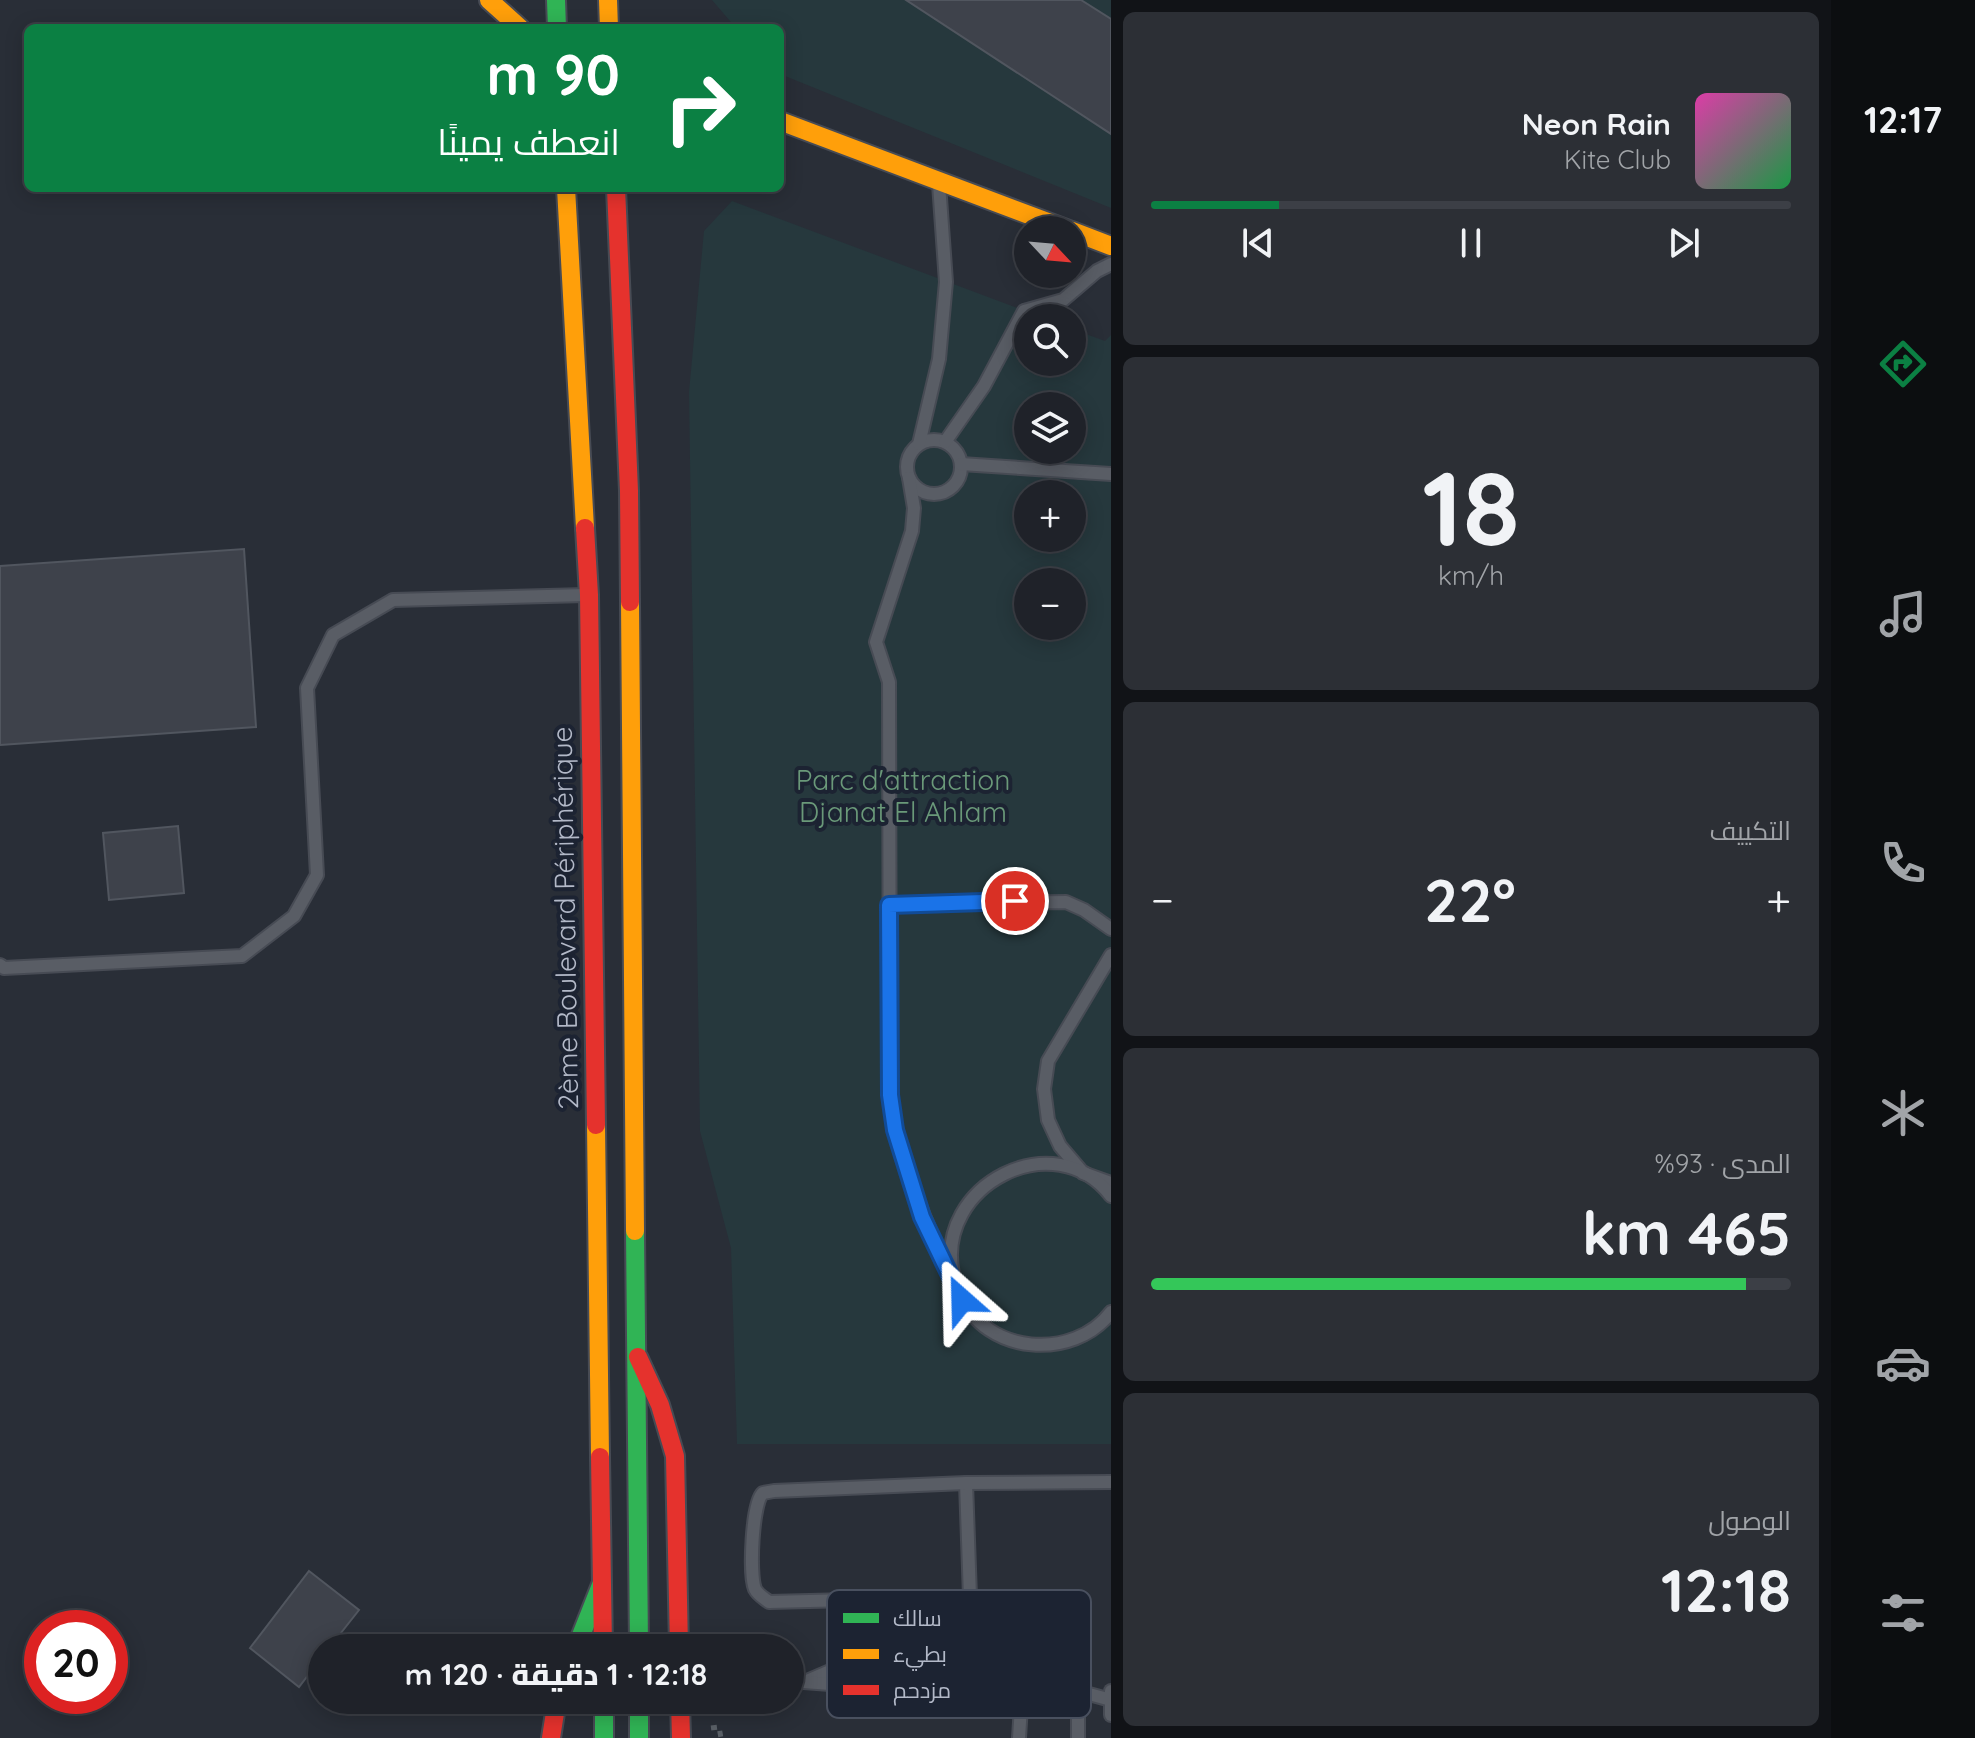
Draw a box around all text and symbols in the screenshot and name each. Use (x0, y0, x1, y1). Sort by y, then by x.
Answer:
text: 90 m (486, 39, 620, 109)
icon: right (648, 56, 752, 160)
text: 12:17 (1864, 97, 1942, 142)
text: Neon Rain (1522, 105, 1671, 143)
text: انعطف يمينًا (437, 119, 620, 164)
text: Kite Club (1564, 143, 1671, 176)
north arrow (1014, 216, 1086, 288)
map controls (1014, 216, 1086, 640)
icon: previous (1236, 221, 1280, 265)
icon: pause (1449, 221, 1493, 265)
icon: next (1662, 221, 1706, 265)
button: search (1014, 304, 1086, 376)
icon: directions (1875, 336, 1931, 392)
button: layers (1014, 392, 1086, 464)
text: 18 (1422, 442, 1520, 572)
button: + (1014, 480, 1086, 552)
text: km/h (1438, 559, 1504, 592)
button: − (1014, 568, 1086, 640)
icon: music (1875, 586, 1931, 642)
street label: 2ème Boulevard Périphérique (544, 726, 585, 1110)
park label: Parc d'attraction Djanat El Ahlam (796, 762, 1010, 829)
text: التكييف (1709, 814, 1791, 847)
icon: phone (1875, 835, 1931, 891)
text: 22° (1424, 862, 1516, 937)
pin (981, 867, 1049, 935)
text: − (1151, 872, 1174, 927)
text: + (1766, 872, 1791, 927)
icon: arrive (993, 879, 1037, 923)
icon: climate (1875, 1085, 1931, 1141)
text: المدى · 93% (1655, 1147, 1791, 1180)
text: 465 km (1582, 1195, 1791, 1270)
position arrow (920, 1258, 1004, 1342)
icon: car (1875, 1335, 1931, 1391)
text: الوصول (1708, 1504, 1791, 1537)
text: 12:18 (1661, 1552, 1791, 1627)
icon: filters (1875, 1585, 1931, 1641)
legend (827, 1590, 1091, 1718)
text: سالك (893, 1604, 942, 1632)
speed limit sign: 20 (24, 1610, 128, 1714)
text: بطيء (893, 1640, 947, 1671)
text: 12:18 · 1 دقيقة · 120 m (405, 1655, 707, 1693)
text: مزدحم (893, 1676, 951, 1706)

